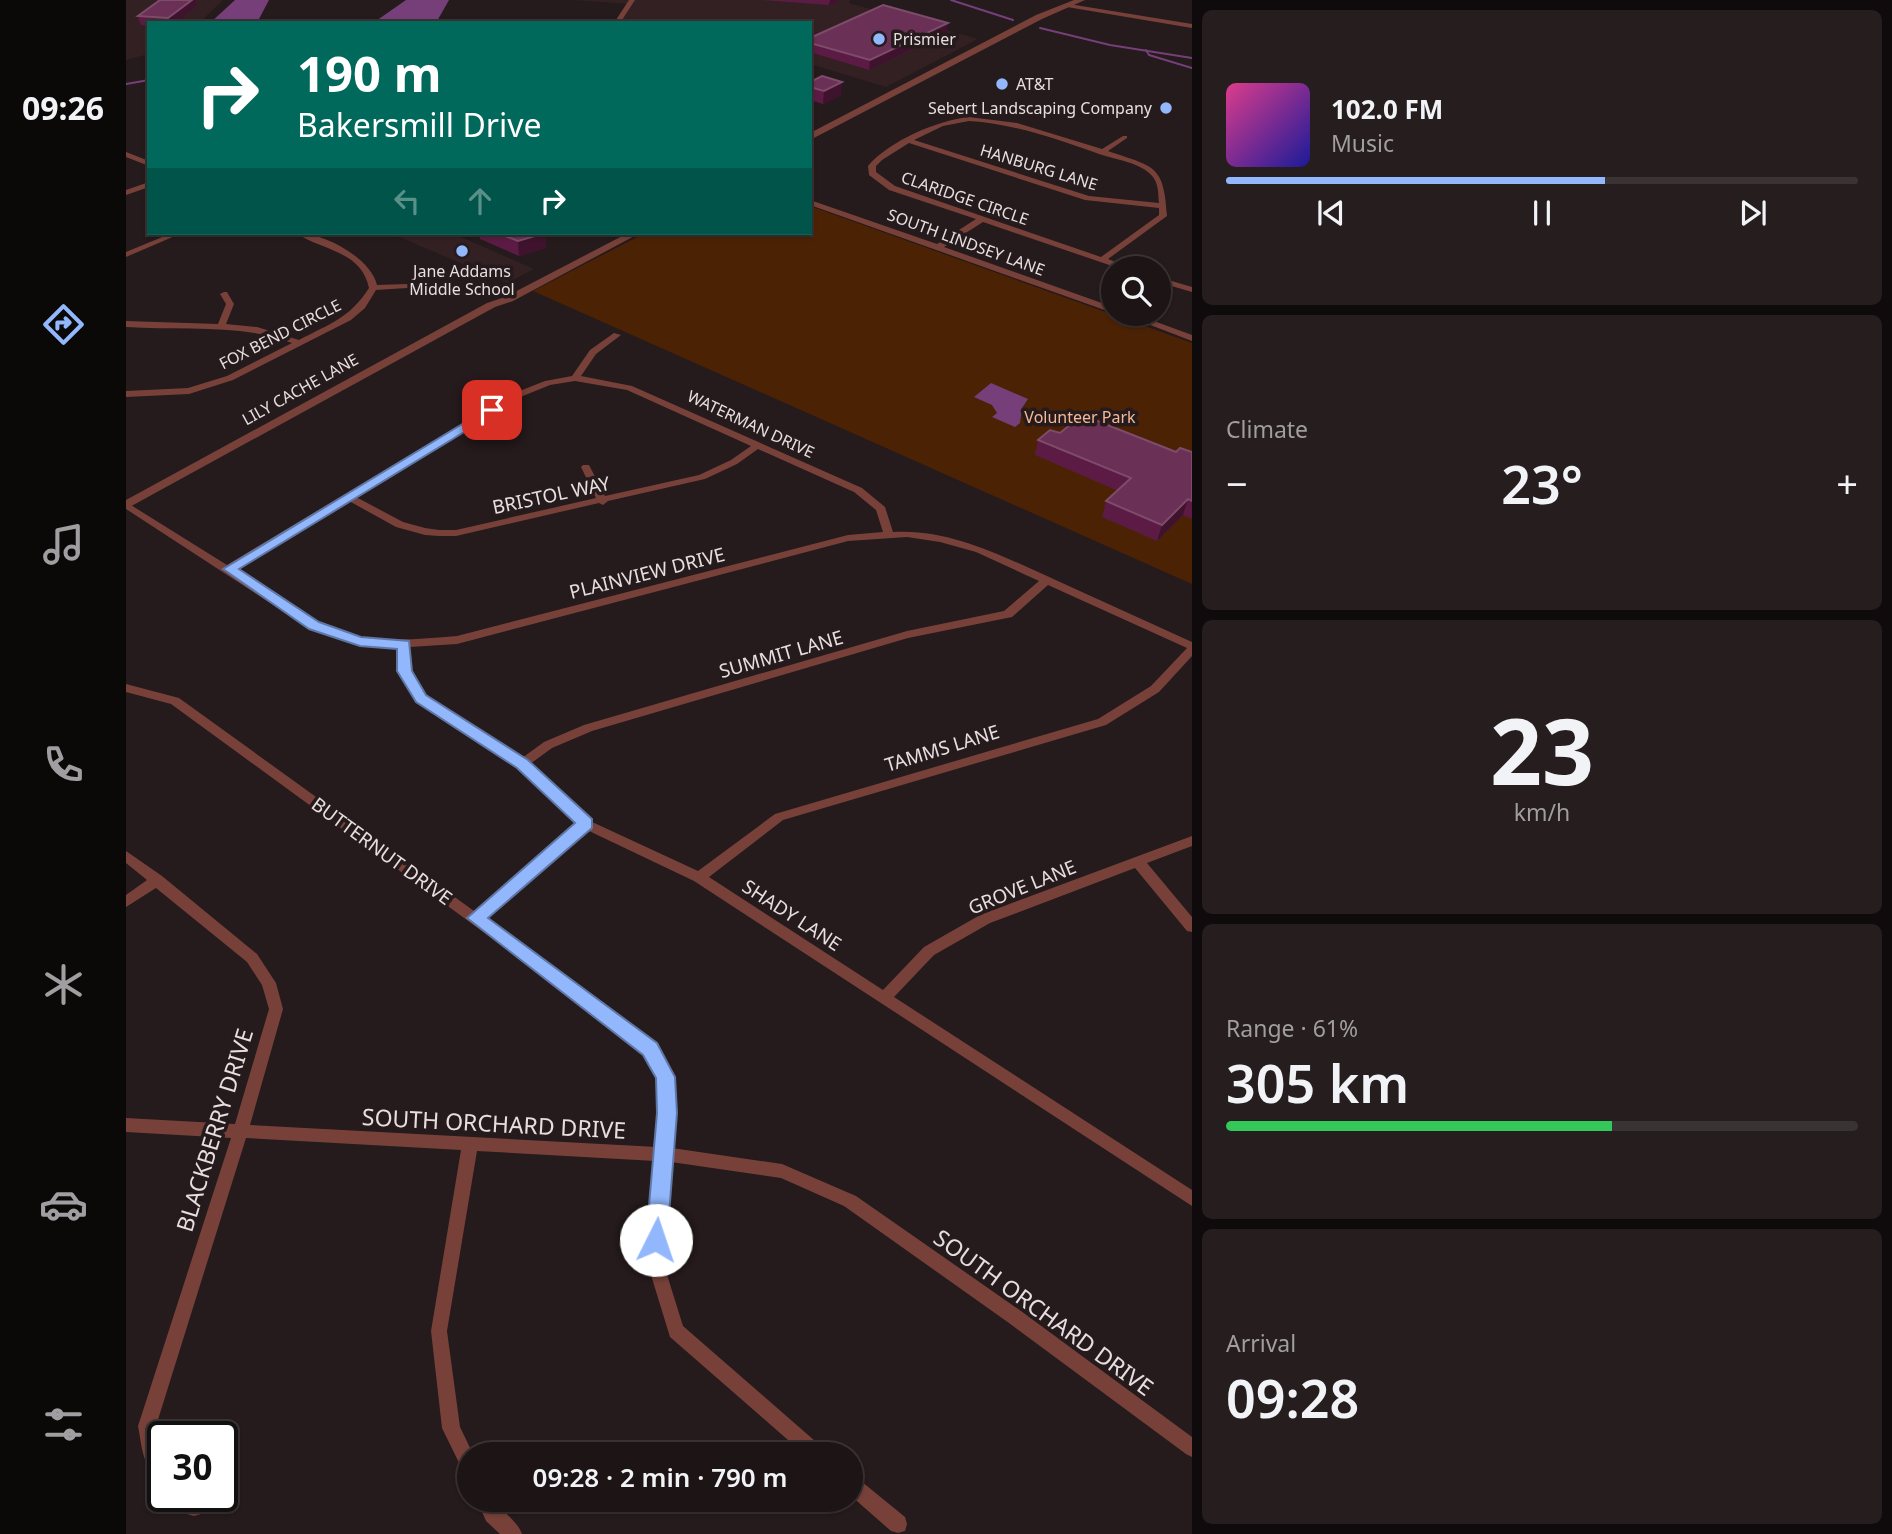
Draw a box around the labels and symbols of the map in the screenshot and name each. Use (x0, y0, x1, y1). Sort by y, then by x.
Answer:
place label: Prismier (893, 28, 956, 50)
marker: Prismier (871, 31, 887, 47)
place label: AT&T (1016, 73, 1053, 95)
marker: AT&T (994, 76, 1010, 92)
place label: Sebert Landscaping Company (928, 97, 1153, 119)
marker: Sebert Landscaping Company (1158, 100, 1174, 116)
street label: HANBURG LANE (978, 139, 1100, 195)
street label: CLARIDGE CIRCLE (898, 166, 1032, 230)
street label: SOUTH LINDSEY LANE (884, 203, 1048, 281)
marker: Jane Addams Middle School (454, 243, 470, 259)
place label: Jane Addams Middle School (409, 260, 515, 300)
street label: FOX BEND CIRCLE (215, 294, 345, 374)
street label: LILY CACHE LANE (238, 348, 362, 430)
pin (462, 380, 522, 440)
street label: WATERMAN DRIVE (684, 385, 818, 463)
park label: Volunteer Park (1024, 406, 1136, 428)
street label: BRISTOL WAY (490, 470, 612, 520)
street label: PLAINVIEW DRIVE (566, 541, 728, 605)
street label: SUMMIT LANE (716, 624, 846, 684)
street label: TAMMS LANE (882, 718, 1002, 778)
street label: BUTTERNUT DRIVE (306, 791, 458, 911)
street label: GROVE LANE (964, 854, 1080, 920)
street label: SHADY LANE (737, 873, 847, 957)
street label: BLACKBERRY DRIVE (168, 1025, 260, 1235)
street label: SOUTH ORCHARD DRIVE (361, 1100, 627, 1146)
position arrow (619, 1203, 693, 1277)
street label: SOUTH ORCHARD DRIVE (928, 1221, 1160, 1403)
speed limit sign: 30 (147, 1421, 238, 1512)

